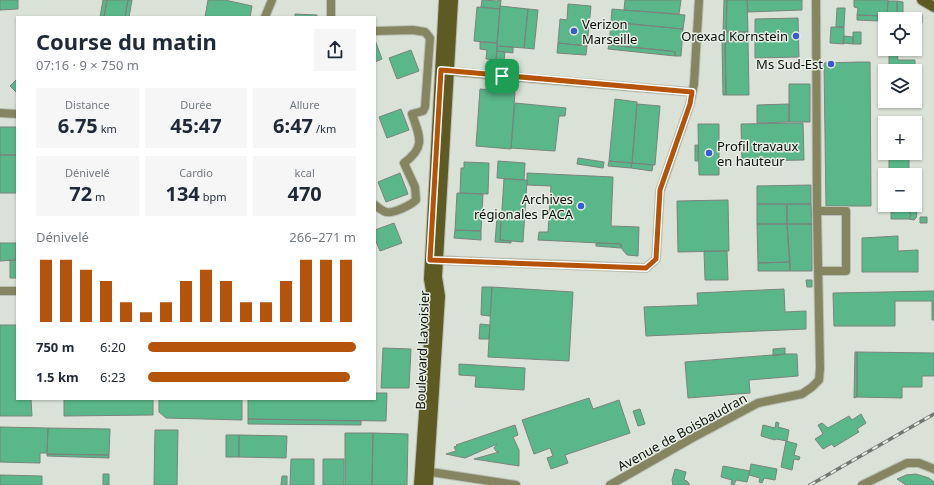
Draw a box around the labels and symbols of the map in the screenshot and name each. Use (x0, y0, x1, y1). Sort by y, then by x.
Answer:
place label: Verizon Marseille (582, 15, 637, 48)
marker: Verizon Marseille (569, 26, 579, 36)
place label: Orexad Kornstein (681, 27, 788, 45)
marker: Orexad Kornstein (791, 31, 801, 41)
place label: Ms Sud-Est (756, 55, 823, 73)
pin (485, 59, 519, 93)
marker: Ms Sud-Est (826, 59, 836, 69)
place label: Profil travaux en hauteur (717, 137, 798, 170)
marker: Profil travaux en hauteur (704, 148, 714, 158)
place label: Archives régionales PACA (474, 190, 574, 223)
marker: Archives régionales PACA (576, 201, 586, 211)
street label: Boulevard Lavoisier (411, 289, 433, 410)
street label: Avenue de Boisbaudran (614, 389, 750, 475)

